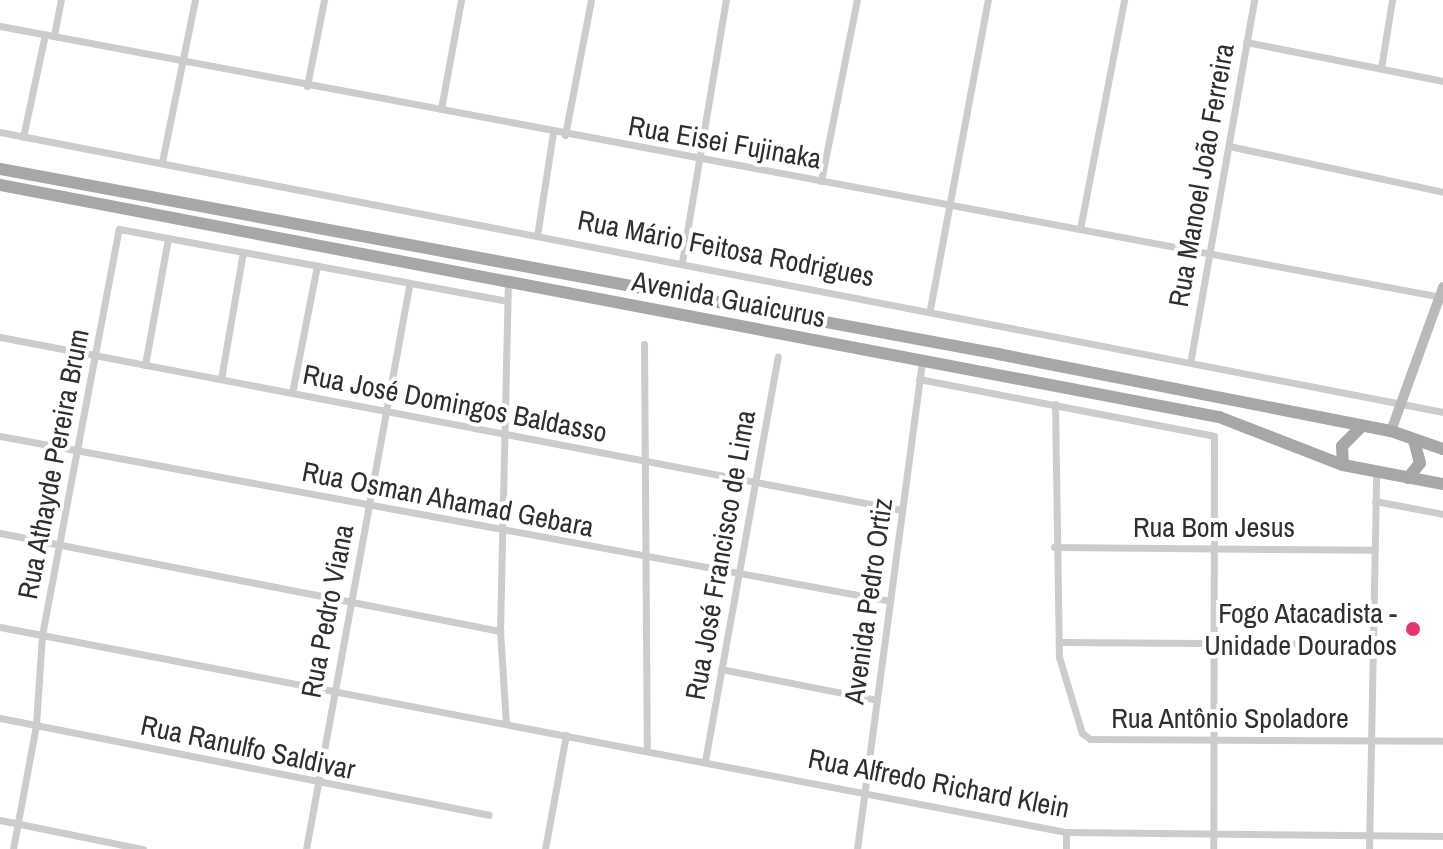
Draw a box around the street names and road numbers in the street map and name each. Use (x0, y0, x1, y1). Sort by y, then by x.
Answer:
street label: Rua Manoel João Ferreira (1161, 41, 1241, 309)
street label: Rua Eisei Fujinaka (626, 109, 824, 175)
street label: Rua Mário Feitosa Rodrigues (575, 203, 877, 293)
street label: Avenida Guaicurus (630, 264, 828, 334)
street label: Rua Athayde Pereira Brum (10, 325, 96, 603)
street label: Rua José Domingos Baldasso (300, 357, 610, 449)
street label: Rua José Francisco de Lima (678, 408, 762, 702)
street label: Rua Osman Ahamad Gebara (299, 454, 597, 544)
street label: Avenida Pedro Ortiz (837, 496, 899, 706)
street label: Rua Bom Jesus (1133, 510, 1295, 544)
street label: Rua Pedro Viana (294, 522, 360, 700)
street label: Rua Antônio Spoladore (1111, 701, 1349, 735)
street label: Rua Ranulfo Saldivar (138, 708, 358, 786)
street label: Rua Alfredo Richard Klein (805, 741, 1073, 825)

